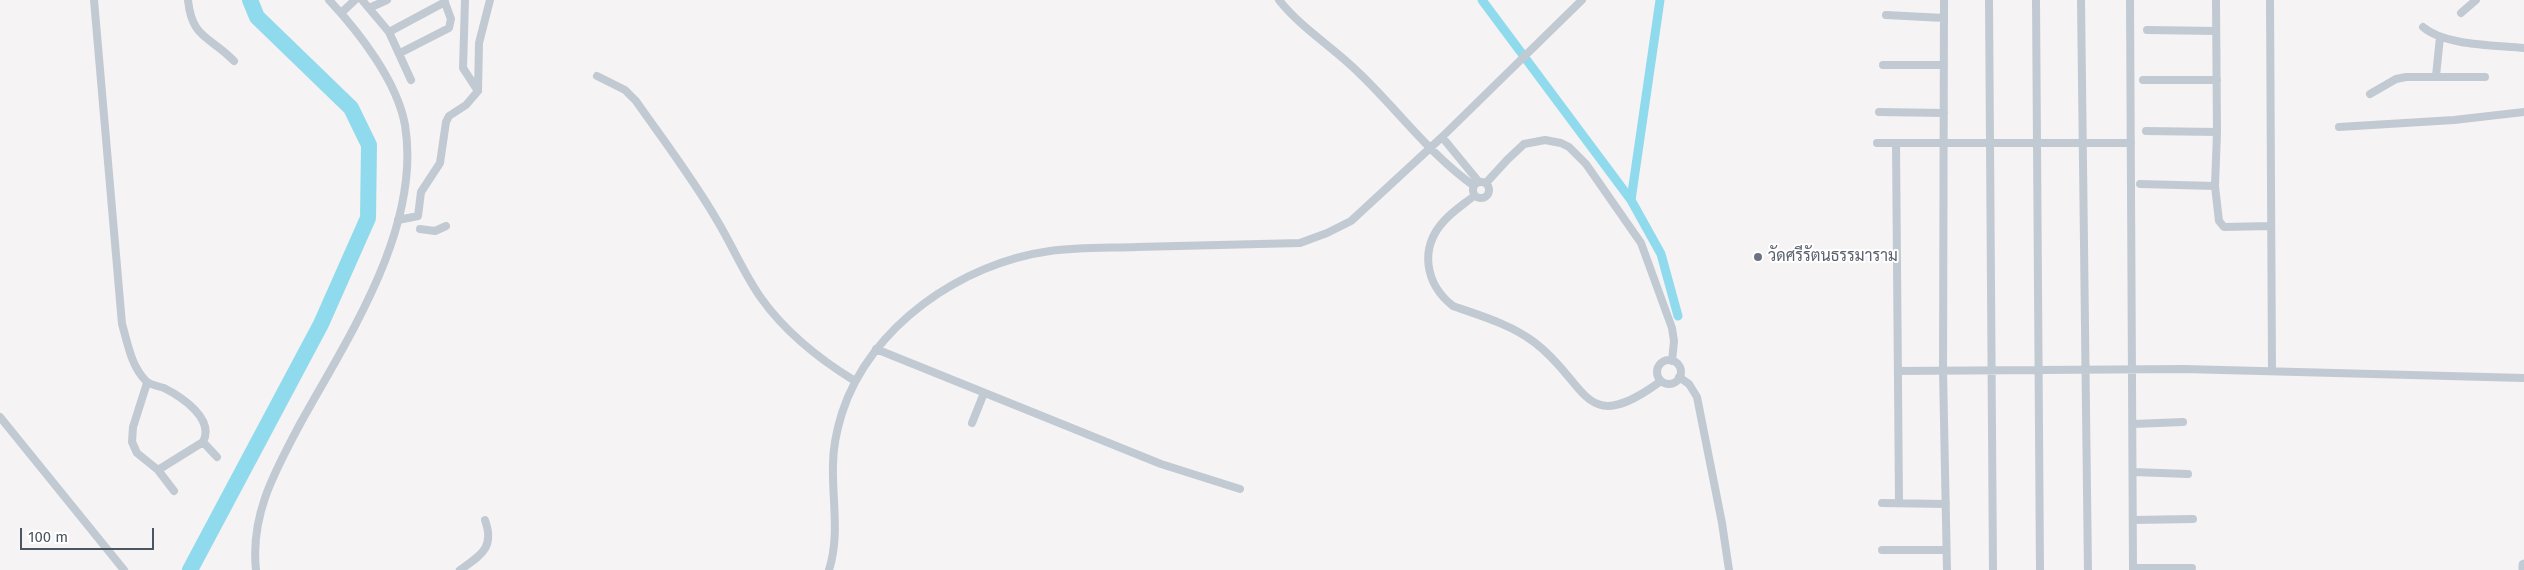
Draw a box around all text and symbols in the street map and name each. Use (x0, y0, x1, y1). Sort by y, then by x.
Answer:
place label: วัดศรีรัตนธรรมาราม (1768, 247, 1898, 267)
marker: วัดศรีรัตนธรรมาราม (1752, 251, 1764, 263)
scale bar (22, 518, 156, 550)
text: 100 m (28, 528, 68, 546)

